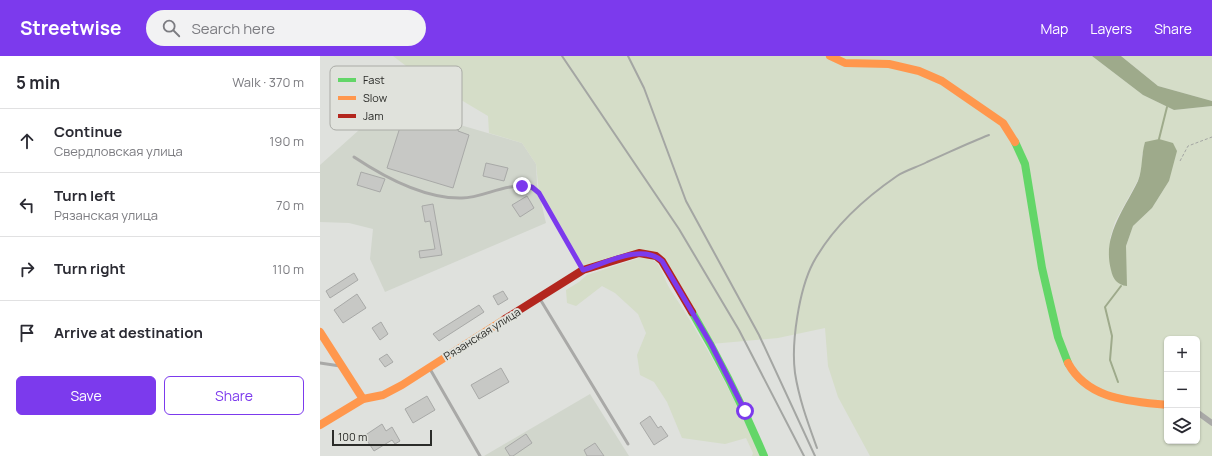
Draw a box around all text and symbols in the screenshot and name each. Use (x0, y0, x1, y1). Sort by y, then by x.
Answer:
search box (146, 10, 426, 46)
text: Streetwise (20, 15, 122, 41)
icon: search (160, 17, 182, 39)
text: Search here (192, 18, 275, 39)
text: Map (1040, 19, 1068, 38)
text: Layers (1090, 19, 1132, 38)
text: Share (1154, 19, 1192, 38)
legend (330, 66, 462, 130)
text: 5 min (16, 71, 60, 94)
text: Fast (363, 72, 385, 87)
text: Walk · 370 m (232, 73, 304, 91)
text: Slow (363, 90, 388, 105)
text: Jam (363, 108, 384, 123)
text: Continue (54, 121, 122, 142)
icon: ahead (16, 130, 38, 152)
text: 190 m (269, 132, 304, 150)
text: Свердловская улица (54, 142, 183, 160)
route end (513, 177, 531, 195)
text: Turn left (54, 185, 116, 206)
icon: left (16, 194, 38, 216)
text: 70 m (276, 196, 304, 214)
text: Рязанская улица (54, 206, 158, 224)
icon: right (16, 258, 38, 280)
text: Turn right (54, 258, 125, 279)
text: 110 m (272, 260, 304, 278)
street label: Рязанская улица (440, 304, 523, 363)
icon: arrive (16, 322, 38, 344)
text: Arrive at destination (54, 322, 203, 343)
map controls (1164, 336, 1200, 444)
button: + (1164, 336, 1200, 372)
button: − (1164, 372, 1200, 408)
button: Save (16, 376, 156, 415)
button: Share (164, 376, 304, 415)
route start (736, 402, 754, 420)
button: layers (1164, 408, 1200, 444)
scale bar (332, 428, 432, 447)
text: 100 m (338, 429, 367, 444)

